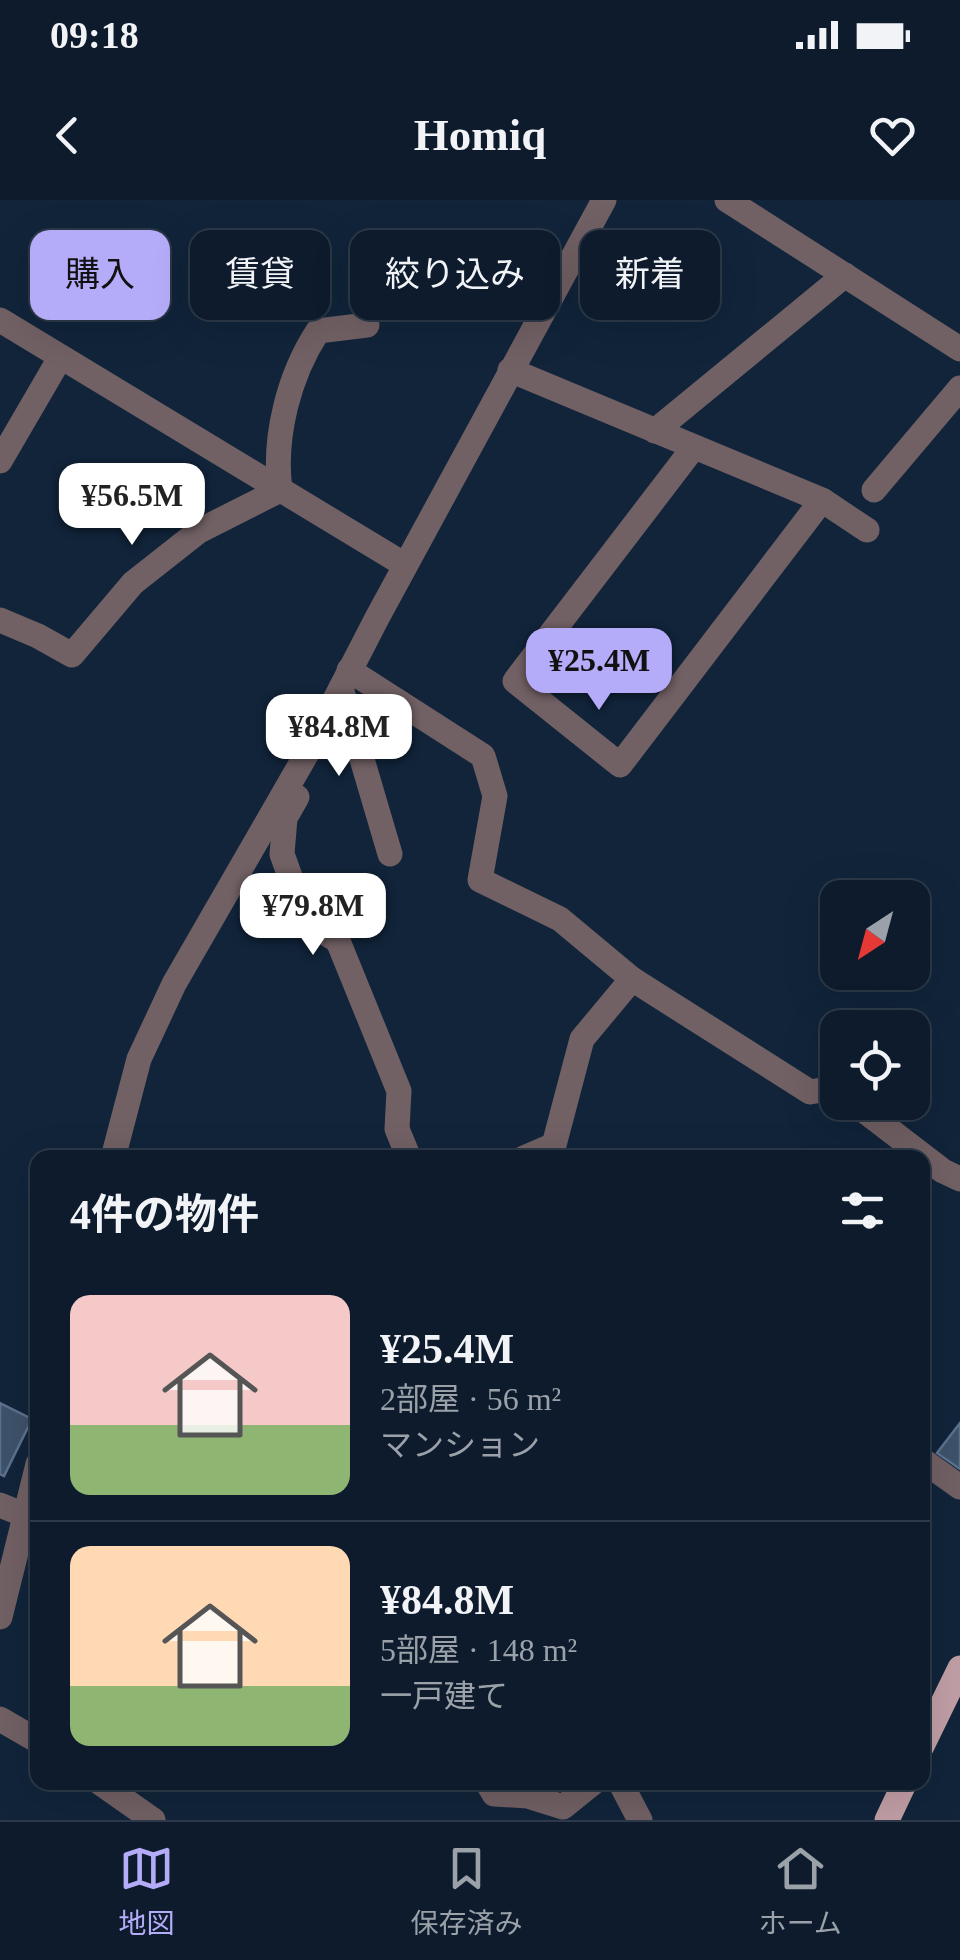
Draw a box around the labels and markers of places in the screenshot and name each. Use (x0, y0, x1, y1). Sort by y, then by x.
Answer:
pin: ¥56.5M (51, 463, 213, 548)
pin: ¥25.4M (518, 628, 680, 713)
pin: ¥84.8M (258, 694, 420, 779)
pin: ¥79.8M (232, 873, 394, 958)

